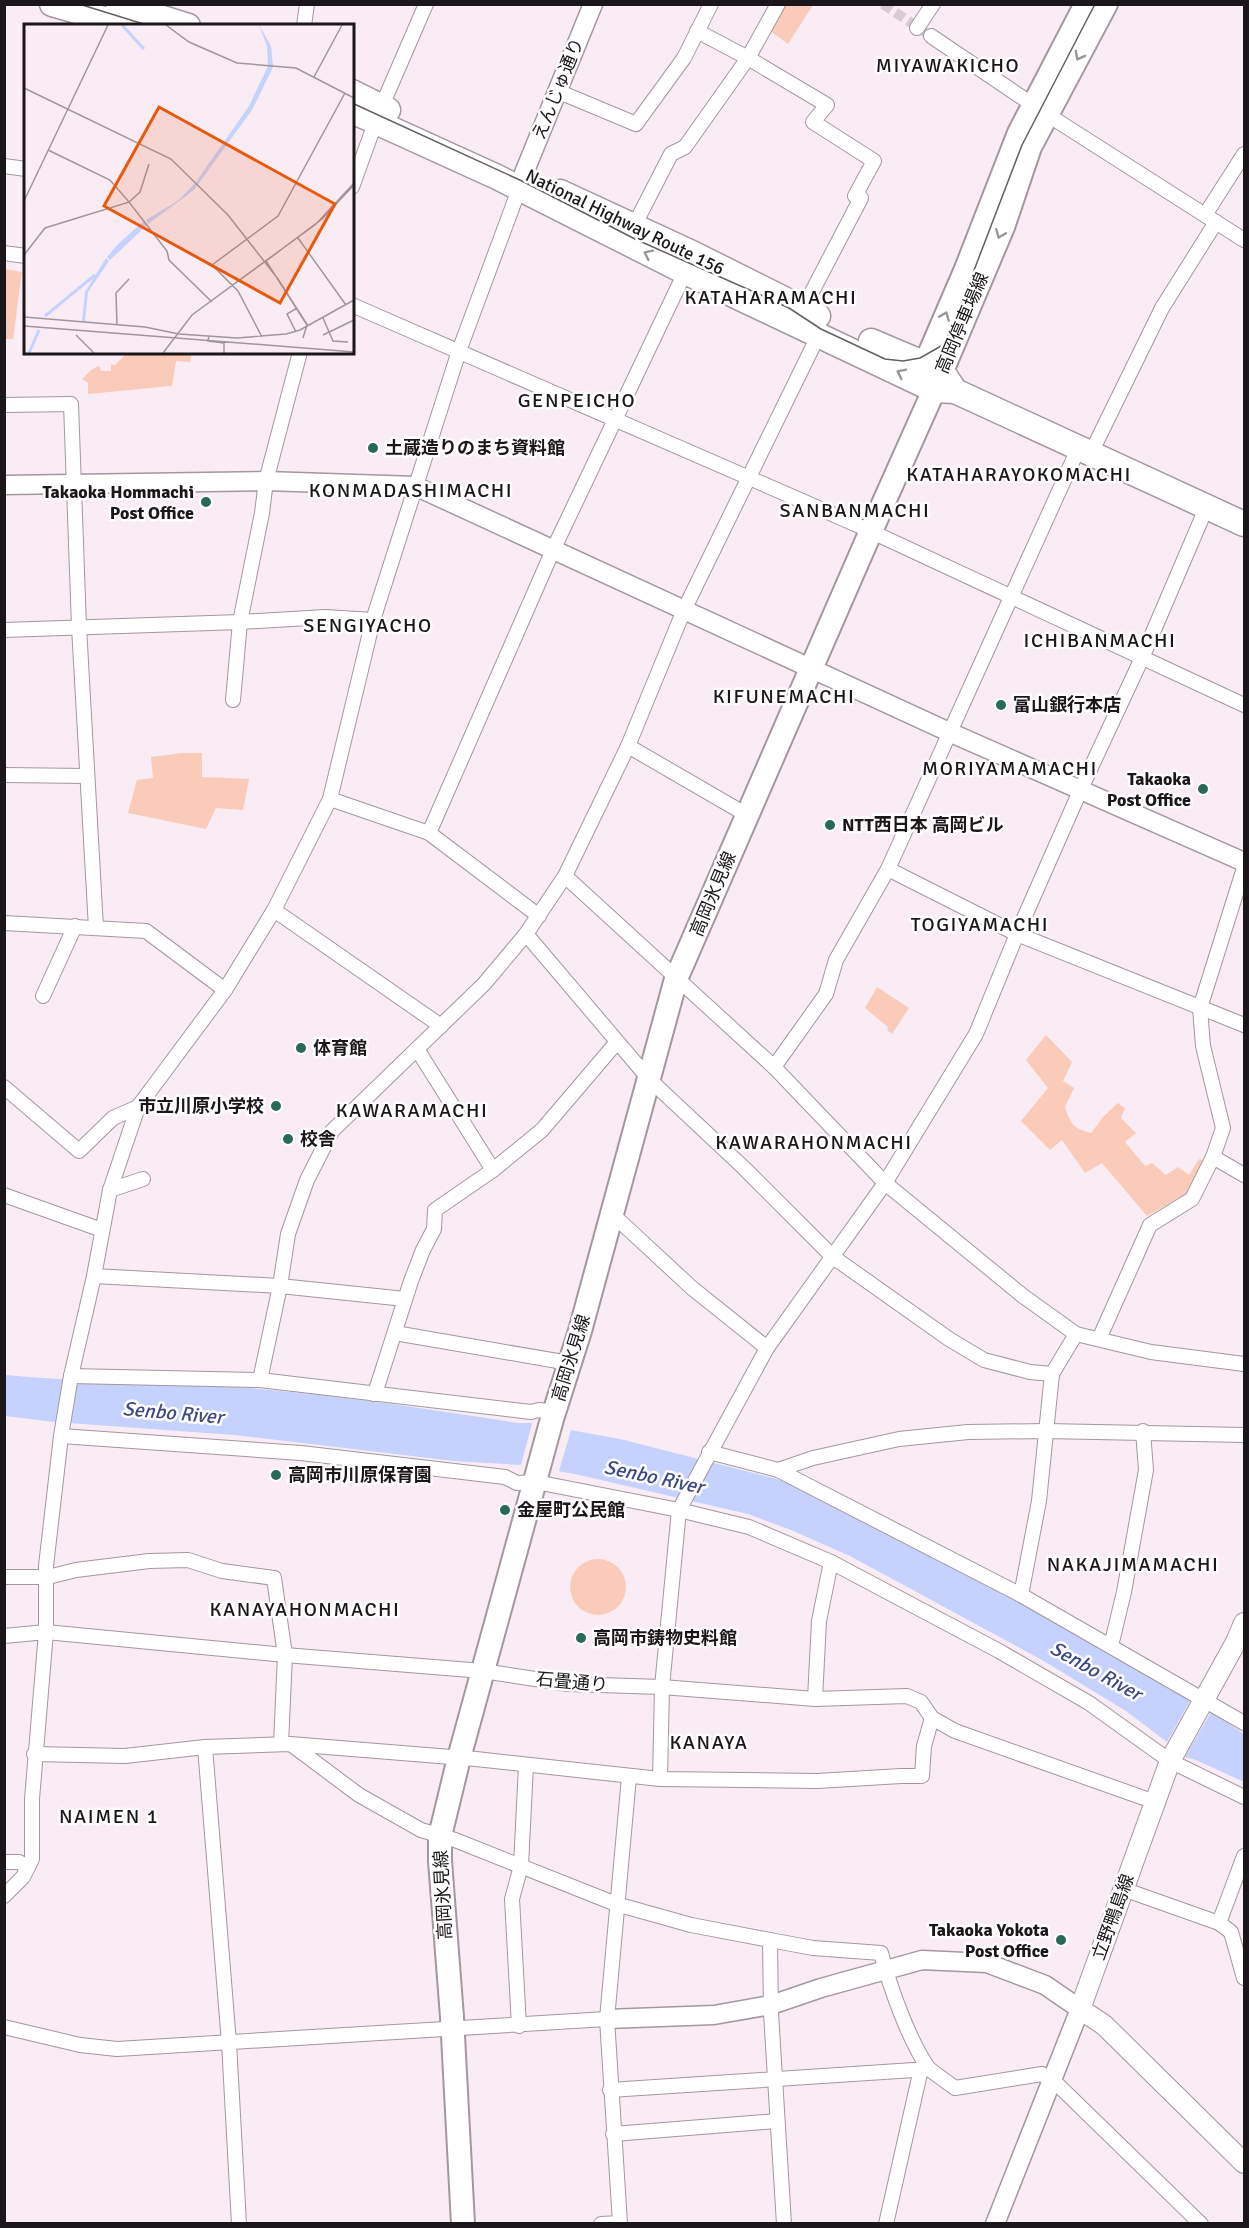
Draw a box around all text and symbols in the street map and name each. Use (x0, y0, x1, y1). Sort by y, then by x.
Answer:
inset map (24, 24, 354, 354)
street label: えんじゅ通り (528, 35, 588, 143)
one-way arrow (1074, 50, 1086, 61)
district label: MIYAWAKICHO (876, 53, 1020, 78)
street label: National Highway Route 156 (522, 164, 728, 280)
one-way arrow (995, 228, 1007, 239)
one-way arrow (644, 250, 655, 261)
street label: 高岡停車場線 (931, 269, 993, 377)
district label: KATAHARAMACHI (685, 285, 857, 310)
one-way arrow (938, 311, 950, 322)
one-way arrow (896, 369, 907, 380)
district label: GENPEICHO (518, 388, 636, 413)
place label: 土蔵造りのまち資料館 (385, 437, 565, 459)
marker: 土蔵造りのまち資料館 (366, 441, 380, 455)
district label: KATAHARAYOKOMACHI (906, 462, 1132, 487)
district label: KONMADASHIMACHI (309, 478, 513, 503)
place label: Takaoka Hommachi Post Office (43, 481, 194, 524)
marker: Takaoka Hommachi Post Office (199, 495, 213, 509)
district label: SANBANMACHI (780, 498, 930, 523)
district label: SENGIYACHO (303, 613, 433, 638)
district label: ICHIBANMACHI (1024, 628, 1176, 653)
district label: KIFUNEMACHI (713, 684, 855, 709)
place label: 富山銀行本店 (1013, 694, 1121, 716)
marker: 富山銀行本店 (994, 698, 1008, 712)
district label: MORIYAMAMACHI (922, 756, 1098, 781)
place label: Takaoka Post Office (1107, 768, 1191, 811)
marker: Takaoka Post Office (1196, 782, 1210, 796)
place label: NTT西日本 高岡ビル (842, 814, 1004, 836)
marker: NTT西日本 高岡ビル (823, 818, 837, 832)
street label: 高岡氷見線 (685, 848, 741, 940)
district label: TOGIYAMACHI (911, 912, 1049, 937)
place label: 体育館 (313, 1037, 367, 1059)
marker: 体育館 (294, 1041, 308, 1055)
place label: 市立川原小学校 (138, 1095, 264, 1117)
district label: KAWARAMACHI (336, 1098, 488, 1123)
marker: 市立川原小学校 (269, 1099, 283, 1113)
place label: 校舎 (300, 1128, 336, 1150)
district label: KAWARAHONMACHI (715, 1130, 913, 1155)
marker: 校舎 (281, 1132, 295, 1146)
street label: 高岡氷見線 (547, 1312, 595, 1404)
water label: Senbo River (122, 1396, 227, 1430)
water label: Senbo River (602, 1454, 708, 1500)
place label: 高岡市川原保育園 (288, 1464, 432, 1486)
marker: 高岡市川原保育園 (269, 1468, 283, 1482)
place label: 金屋町公民館 (517, 1499, 625, 1521)
marker: 金屋町公民館 (498, 1503, 512, 1517)
district label: NAKAJIMAMACHI (1047, 1552, 1219, 1577)
district label: KANAYAHONMACHI (210, 1597, 400, 1622)
place label: 高岡市鋳物史料館 (593, 1627, 737, 1649)
marker: 高岡市鋳物史料館 (574, 1631, 588, 1645)
water label: Senbo River (1046, 1636, 1148, 1708)
street label: 石畳通り (535, 1668, 609, 1696)
district label: KANAYA (669, 1730, 749, 1755)
district label: NAIMEN 1 (59, 1804, 159, 1829)
street label: 高岡氷見線 (430, 1849, 456, 1941)
street label: 立野鴨島線 (1087, 1871, 1139, 1963)
place label: Takaoka Yokota Post Office (929, 1919, 1049, 1962)
marker: Takaoka Yokota Post Office (1054, 1933, 1068, 1947)

